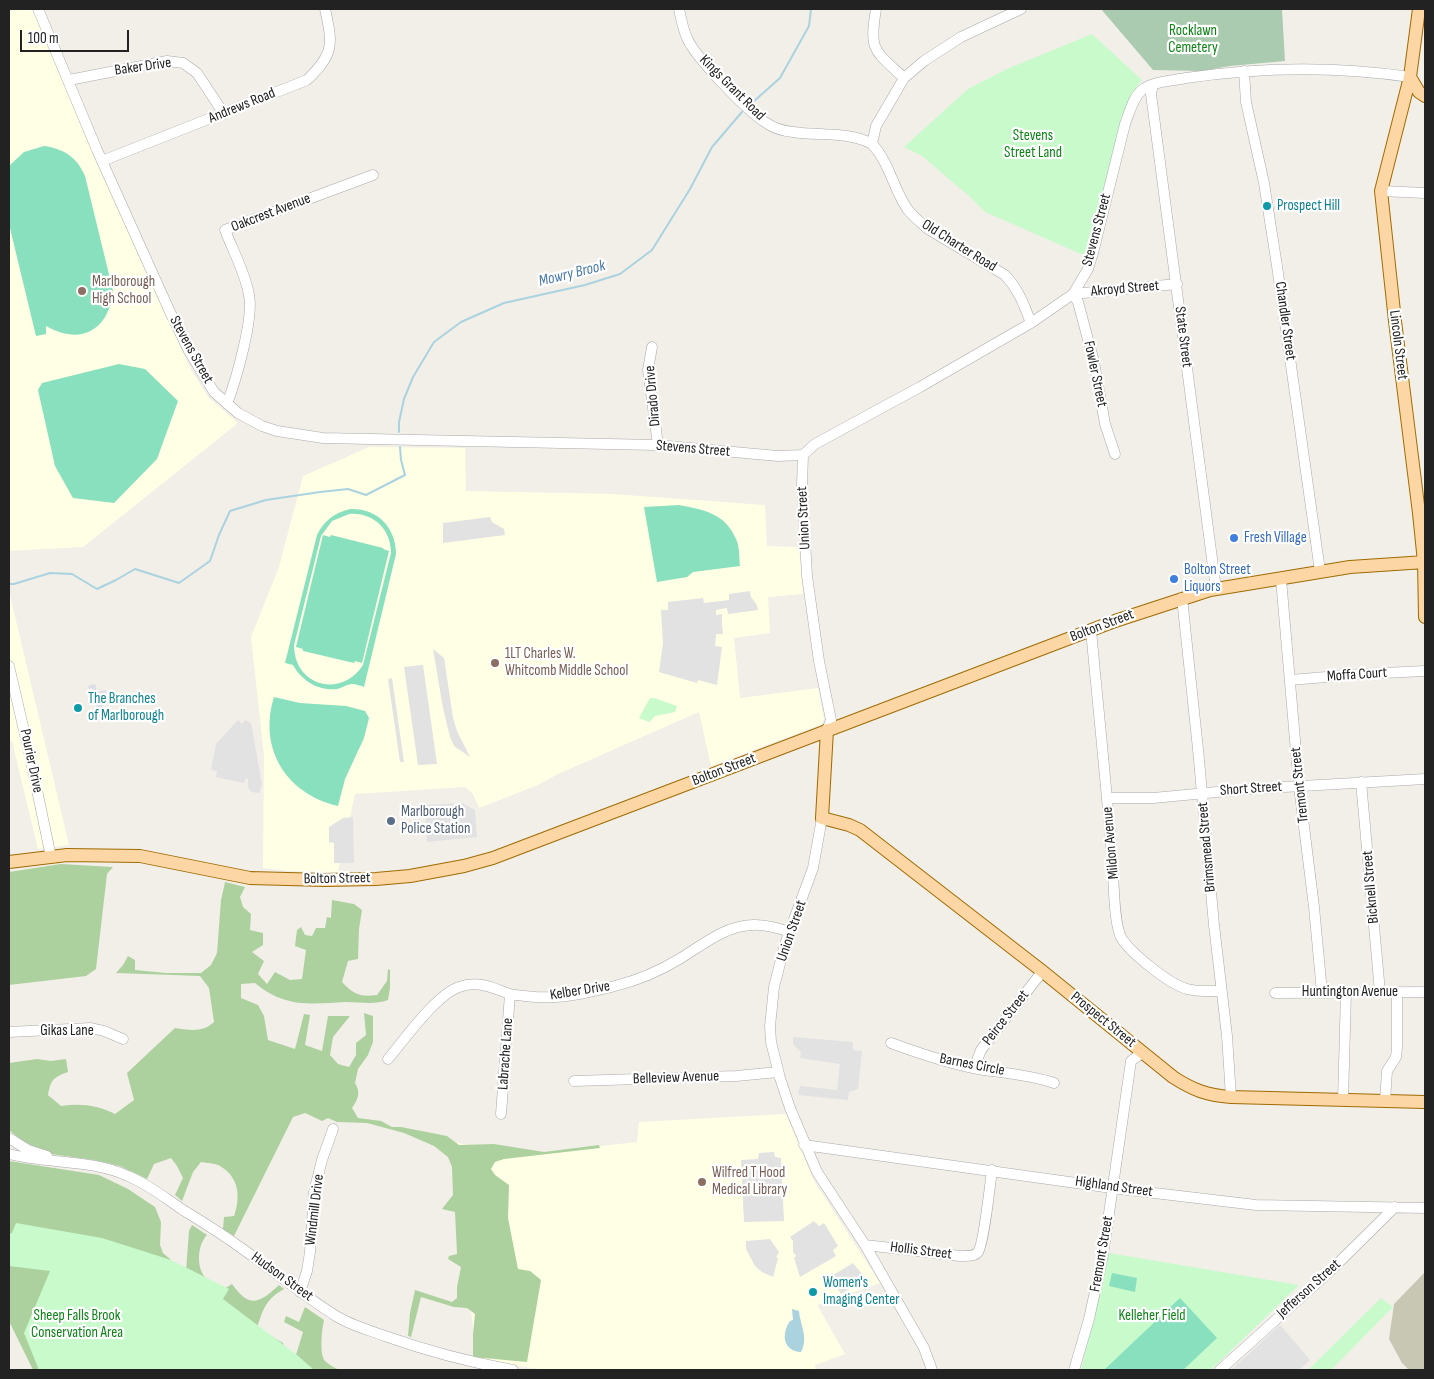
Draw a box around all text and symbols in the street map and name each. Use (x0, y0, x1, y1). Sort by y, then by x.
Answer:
scale bar (22, 20, 131, 52)
park label: Rocklawn Cemetery (1168, 22, 1218, 57)
text: 100 m (28, 29, 59, 48)
street label: Kings Grant Road (695, 51, 769, 125)
street label: Baker Drive (114, 54, 172, 80)
street label: Andrews Road (206, 84, 278, 128)
park label: Stevens Street Land (1004, 127, 1062, 162)
street label: Oakcrest Avenue (229, 190, 313, 236)
street label: Stevens Street (1079, 192, 1115, 268)
place label: Prospect Hill (1277, 197, 1340, 215)
marker: Prospect Hill (1261, 200, 1273, 212)
street label: Old Charter Road (918, 216, 1000, 276)
water label: Mowry Brook (537, 256, 607, 292)
place label: Marlborough High School (92, 273, 155, 308)
street label: Akroyd Street (1090, 277, 1160, 301)
street label: Chandler Street (1271, 280, 1299, 362)
marker: Marlborough High School (76, 285, 88, 297)
street label: State Street (1170, 306, 1196, 368)
street label: Lincoln Street (1385, 309, 1411, 381)
street label: Stevens Street (165, 313, 217, 387)
street label: Fowler Street (1079, 339, 1111, 409)
street label: Dirado Drive (641, 365, 665, 427)
street label: Stevens Street (655, 437, 731, 461)
street label: Union Street (793, 486, 815, 550)
place label: Fresh Village (1244, 529, 1307, 547)
marker: Fresh Village (1228, 532, 1240, 544)
place label: Bolton Street Liquors (1184, 561, 1251, 596)
marker: Bolton Street Liquors (1168, 573, 1180, 585)
street label: Bolton Street (1068, 606, 1136, 646)
place label: 1LT Charles W. Whitcomb Middle School (505, 645, 628, 680)
marker: 1LT Charles W. Whitcomb Middle School (489, 657, 501, 669)
street label: Moffa Court (1326, 664, 1388, 686)
place label: The Branches of Marlborough (88, 690, 164, 725)
marker: The Branches of Marlborough (72, 702, 84, 714)
street label: Pourier Drive (15, 727, 47, 795)
street label: Tremont Street (1287, 746, 1313, 824)
street label: Bolton Street (690, 750, 758, 790)
street label: Short Street (1219, 778, 1283, 800)
street label: Brimsmead Street (1194, 801, 1220, 893)
place label: Marlborough Police Station (401, 803, 471, 838)
street label: Mildon Avenue (1099, 806, 1123, 880)
marker: Marlborough Police Station (385, 815, 397, 827)
street label: Bicknell Street (1359, 850, 1383, 924)
street label: Bolton Street (303, 869, 371, 889)
street label: Union Street (773, 898, 811, 964)
street label: Kelber Drive (549, 977, 611, 1005)
street label: Huntington Avenue (1302, 983, 1398, 1001)
street label: Peirce Street (979, 987, 1033, 1049)
street label: Prospect Street (1067, 988, 1139, 1052)
street label: Labrache Lane (495, 1017, 517, 1091)
street label: Gikas Lane (40, 1022, 94, 1040)
street label: Barnes Circle (938, 1050, 1006, 1080)
street label: Belleview Avenue (633, 1068, 719, 1088)
place label: Wilfred T Hood Medical Library (712, 1164, 787, 1199)
street label: Windmill Drive (302, 1173, 328, 1247)
street label: Highland Street (1074, 1173, 1154, 1201)
marker: Wilfred T Hood Medical Library (696, 1176, 708, 1188)
street label: Fremont Street (1086, 1215, 1118, 1293)
street label: Hollis Street (889, 1238, 953, 1264)
street label: Hudson Street (248, 1248, 316, 1306)
street label: Jefferson Street (1273, 1256, 1345, 1322)
place label: Women's Imaging Center (823, 1274, 899, 1309)
marker: Women's Imaging Center (807, 1286, 819, 1298)
park label: Sheep Falls Brook Conservation Area (31, 1307, 123, 1342)
park label: Kelleher Field (1118, 1307, 1186, 1325)

